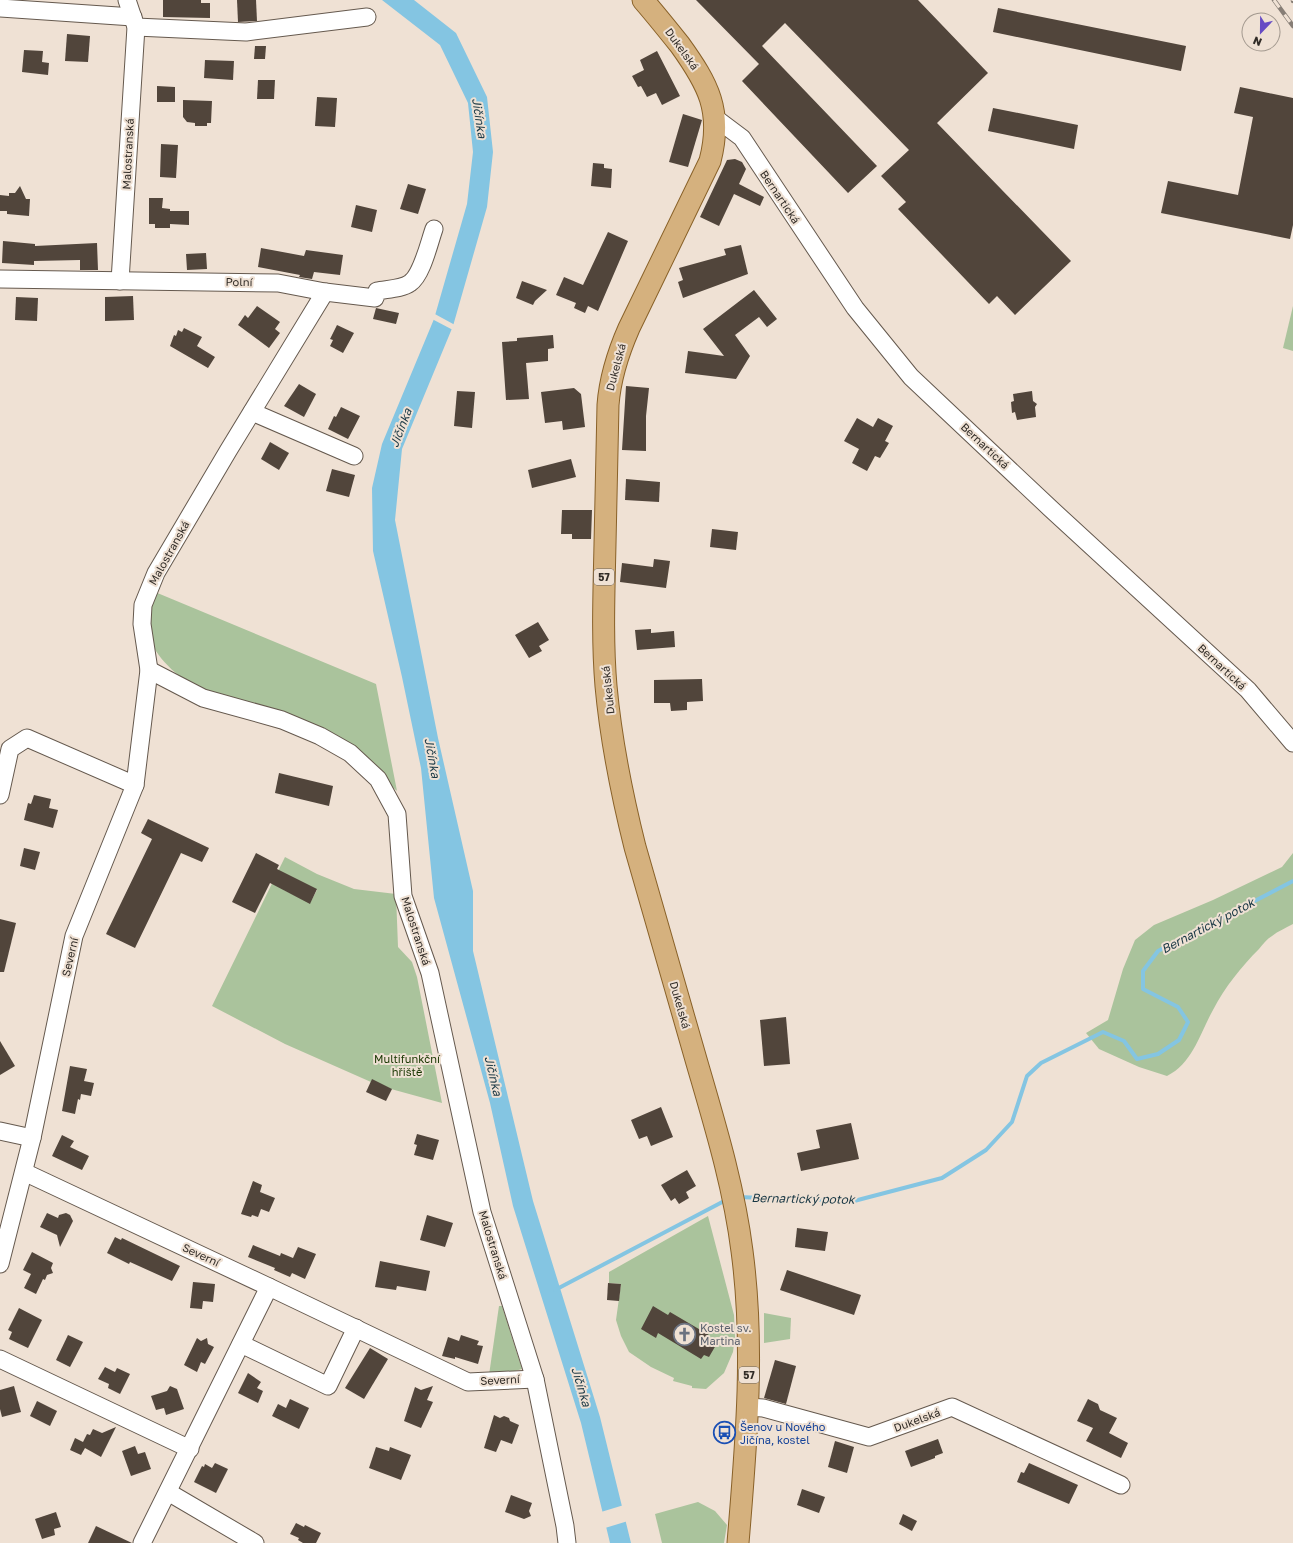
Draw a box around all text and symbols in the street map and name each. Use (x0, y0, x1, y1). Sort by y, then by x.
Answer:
north arrow (1241, 12, 1281, 52)
street label: Dukelská (663, 25, 702, 72)
text: N (1251, 34, 1263, 49)
water label: Jičínka (469, 97, 490, 140)
street label: Malostranská (119, 118, 136, 190)
street label: Bernartická (758, 168, 803, 226)
street label: Polní (225, 275, 254, 288)
street label: Dukelská (603, 342, 628, 392)
water label: Jičínka (386, 405, 415, 449)
street label: Bernartická (959, 420, 1012, 471)
street label: Malostranská (146, 518, 192, 587)
road number: 57 (594, 569, 614, 585)
street label: Bernartická (1196, 641, 1249, 692)
street label: Dukelská (599, 665, 616, 715)
water label: Jičínka (422, 737, 444, 780)
water label: Bernartický potok (1159, 894, 1258, 956)
street label: Malostranská (399, 895, 434, 967)
street label: Severní (59, 935, 81, 978)
street label: Dukelská (668, 980, 693, 1030)
park label: Multifunkční hřiště (374, 1052, 441, 1078)
water label: Jičínka (482, 1054, 506, 1098)
water label: Bernartický potok (751, 1190, 856, 1207)
street label: Malostranská (477, 1209, 510, 1281)
street label: Severní (181, 1240, 223, 1269)
church icon: Kostel sv. Martina (671, 1321, 697, 1347)
place label: Kostel sv. Martina (700, 1321, 751, 1347)
water label: Jičínka (568, 1365, 595, 1410)
road number: 57 (739, 1367, 759, 1383)
street label: Severní (480, 1372, 521, 1387)
street label: Dukelská (892, 1405, 942, 1434)
bus stop icon: Šenov u Nového Jičína, kostel (712, 1420, 738, 1446)
place label: Šenov u Nového Jičína, kostel (740, 1420, 826, 1446)

